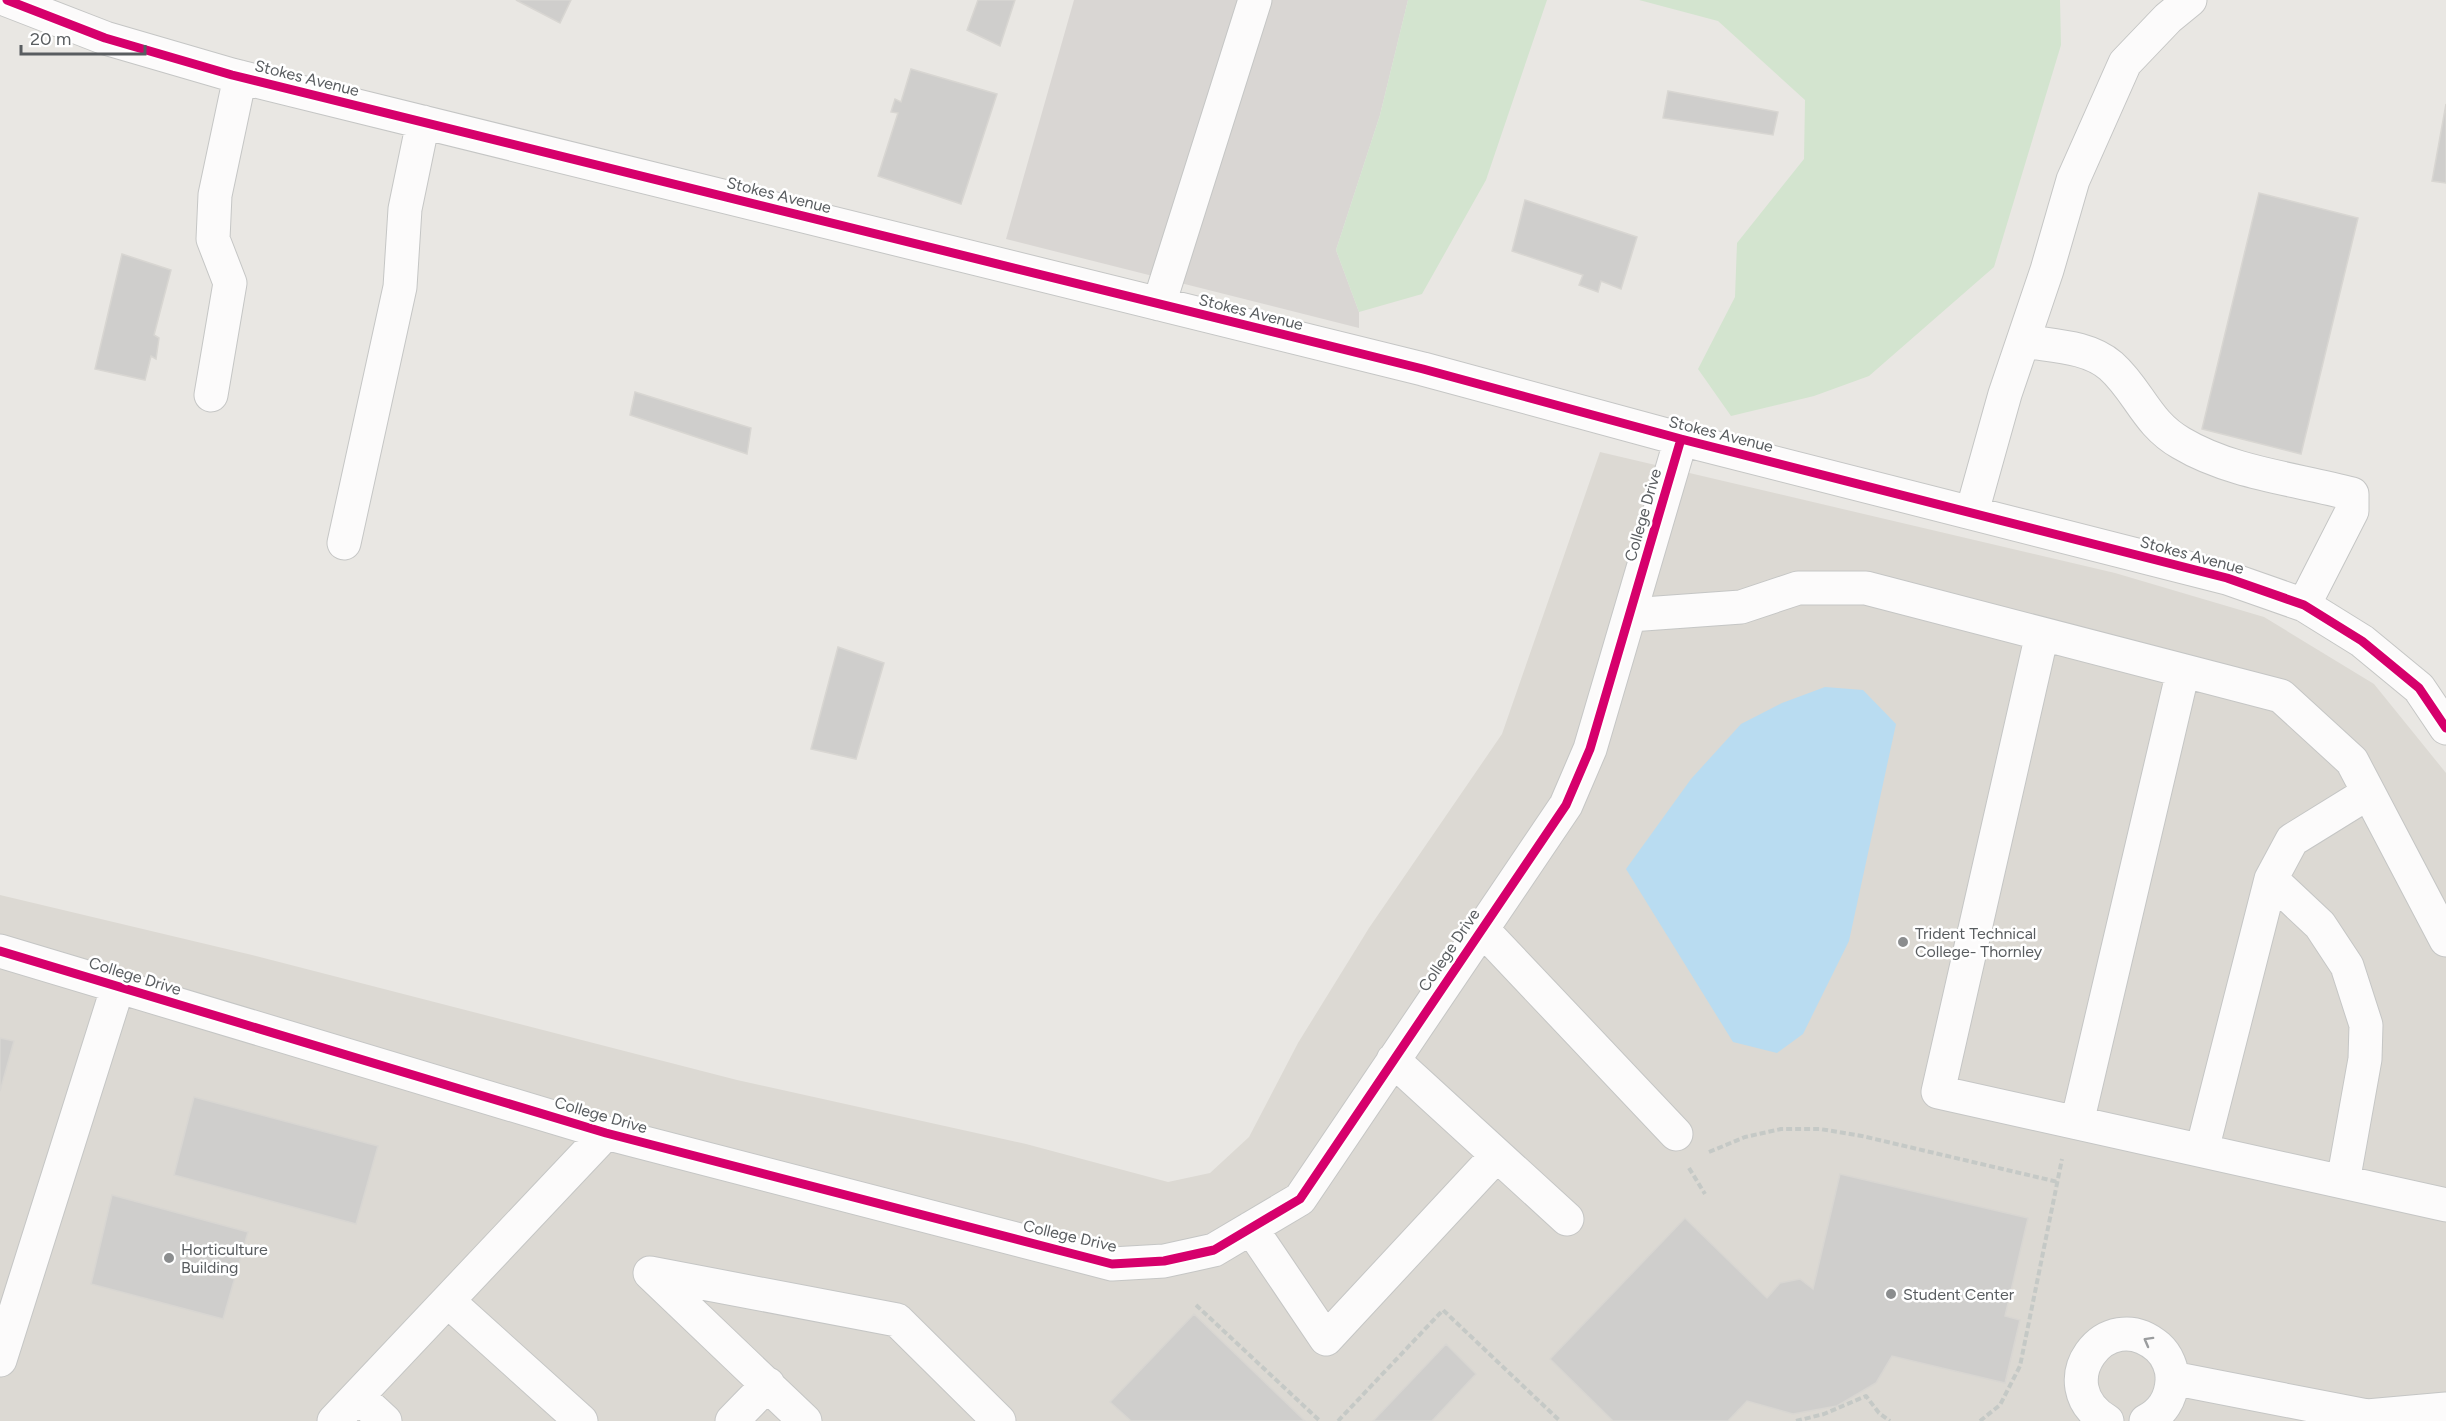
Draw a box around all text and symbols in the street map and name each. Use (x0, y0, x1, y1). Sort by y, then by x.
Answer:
scale bar (21, 18, 146, 56)
text: 20 m (30, 28, 71, 50)
street label: Stokes Avenue (253, 56, 361, 100)
street label: Stokes Avenue (725, 173, 833, 217)
street label: Stokes Avenue (1197, 290, 1305, 334)
street label: Stokes Avenue (1667, 412, 1775, 456)
street label: College Drive (1621, 466, 1665, 564)
street label: Stokes Avenue (2138, 532, 2246, 578)
street label: College Drive (1414, 905, 1484, 995)
place label: Trident Technical College- Thornley (1915, 924, 2043, 961)
marker: Trident Technical College- Thornley (1896, 935, 1910, 949)
street label: College Drive (86, 953, 184, 999)
street label: College Drive (552, 1093, 650, 1137)
street label: College Drive (1021, 1216, 1119, 1256)
place label: Horticulture Building (181, 1240, 268, 1277)
marker: Horticulture Building (162, 1251, 176, 1265)
place label: Student Center (1903, 1285, 2015, 1304)
marker: Student Center (1884, 1287, 1898, 1301)
one-way arrow (2144, 1337, 2154, 1348)

